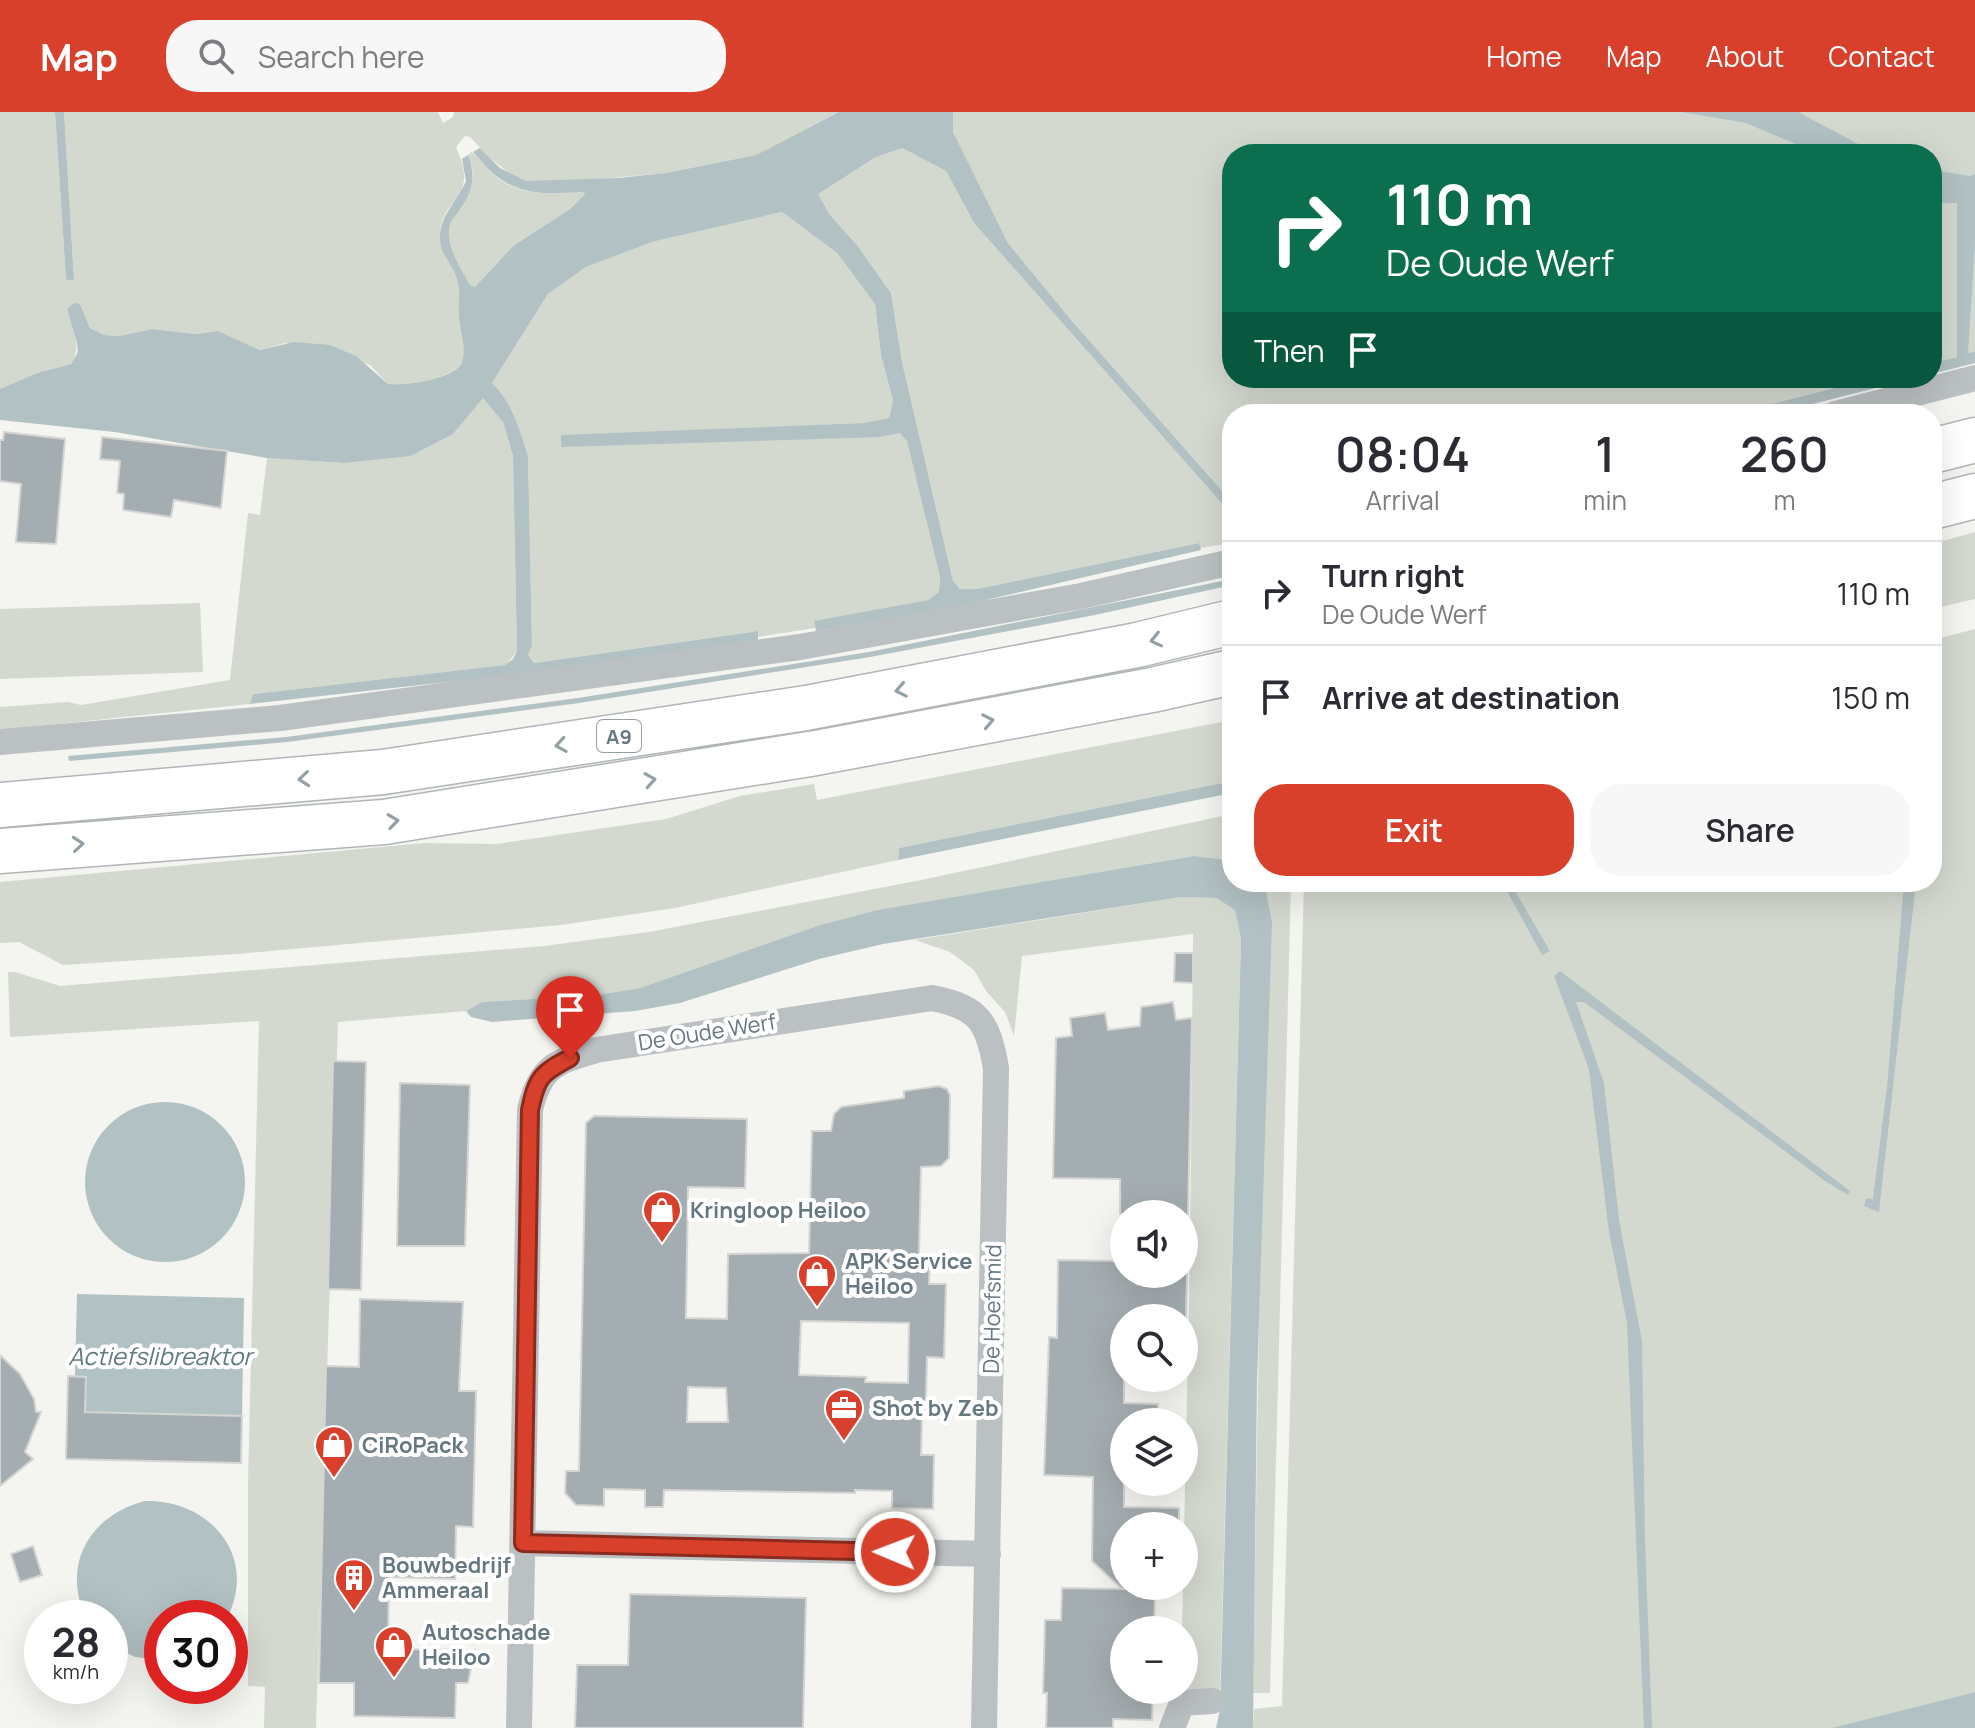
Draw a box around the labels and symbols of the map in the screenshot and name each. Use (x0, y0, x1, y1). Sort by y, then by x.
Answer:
one-way arrow (1150, 631, 1163, 648)
one-way arrow (894, 680, 908, 697)
one-way arrow (982, 713, 995, 730)
road number: A9 (597, 720, 641, 752)
one-way arrow (554, 736, 568, 753)
one-way arrow (297, 770, 310, 787)
one-way arrow (643, 772, 656, 789)
one-way arrow (386, 813, 400, 830)
one-way arrow (72, 836, 85, 853)
pin (536, 976, 604, 1058)
street label: De Oude Werf (636, 1006, 778, 1058)
shop icon: Kringloop Heiloo (641, 1189, 683, 1244)
place label: Kringloop Heiloo (690, 1195, 866, 1225)
street label: De Hoefsmid (976, 1244, 1008, 1374)
place label: APK Service Heiloo (845, 1246, 972, 1301)
shop icon: APK Service Heiloo (796, 1253, 838, 1308)
water label: Actiefslibreaktor (68, 1339, 255, 1372)
office icon: Shot by Zeb (823, 1387, 865, 1442)
place label: Shot by Zeb (872, 1393, 999, 1423)
shop icon: CiRoPack (313, 1424, 355, 1479)
place label: CiRoPack (362, 1430, 465, 1460)
position arrow (853, 1510, 937, 1594)
place label: Bouwbedrijf Ammeraal (382, 1550, 512, 1605)
building icon: Bouwbedrijf Ammeraal (333, 1557, 375, 1612)
speed limit sign: 30 (144, 1600, 248, 1704)
place label: Autoschade Heiloo (422, 1617, 551, 1672)
shop icon: Autoschade Heiloo (373, 1624, 415, 1679)

